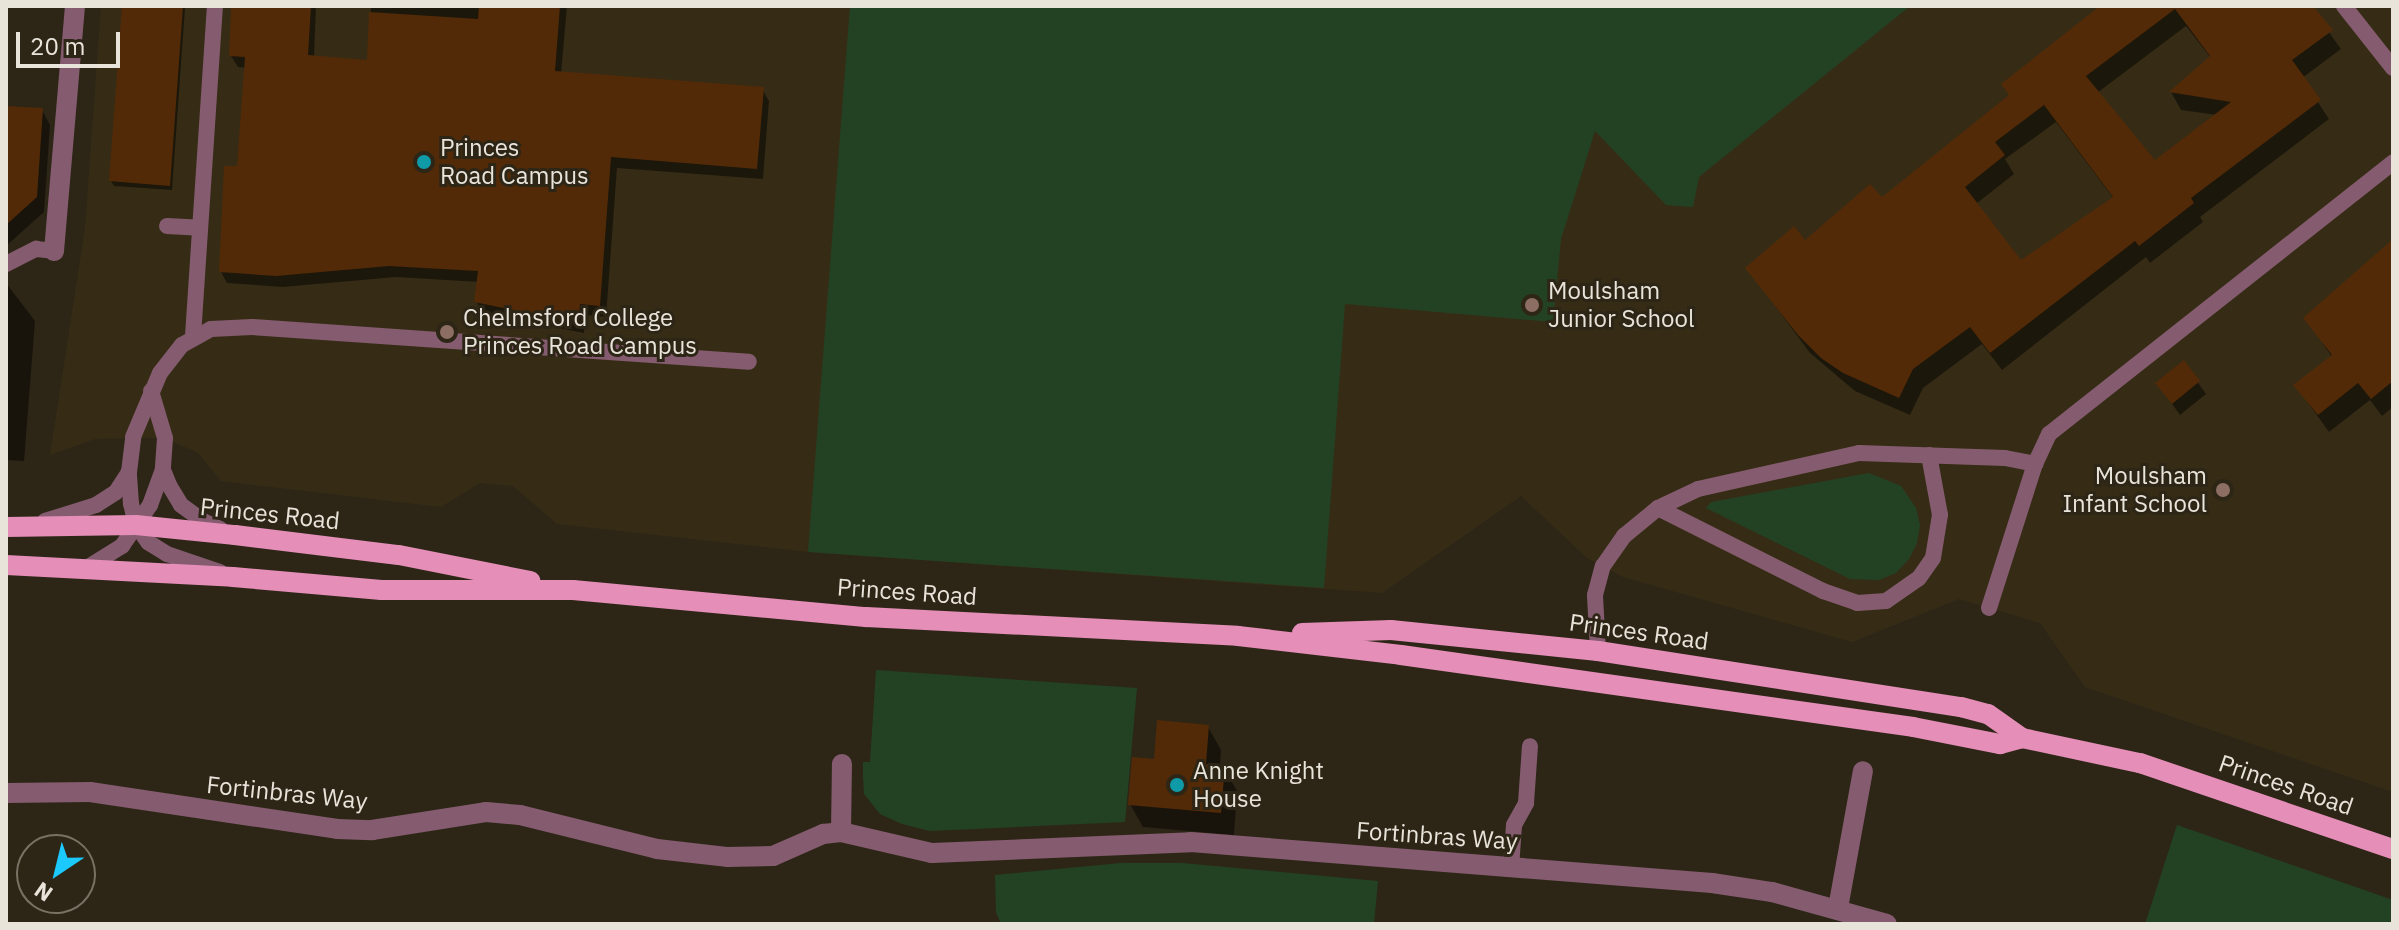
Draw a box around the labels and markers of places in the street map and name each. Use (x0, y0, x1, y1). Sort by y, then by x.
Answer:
place label: Princes Road Campus (440, 134, 589, 190)
marker: Princes Road Campus (415, 153, 433, 171)
place label: Moulsham Junior School (1548, 277, 1694, 333)
marker: Moulsham Junior School (1523, 296, 1541, 314)
place label: Chelmsford College Princes Road Campus (463, 304, 697, 360)
marker: Chelmsford College Princes Road Campus (438, 323, 456, 341)
place label: Moulsham Infant School (2062, 462, 2207, 518)
marker: Moulsham Infant School (2214, 481, 2232, 499)
place label: Anne Knight House (1193, 757, 1324, 813)
marker: Anne Knight House (1168, 776, 1186, 794)

